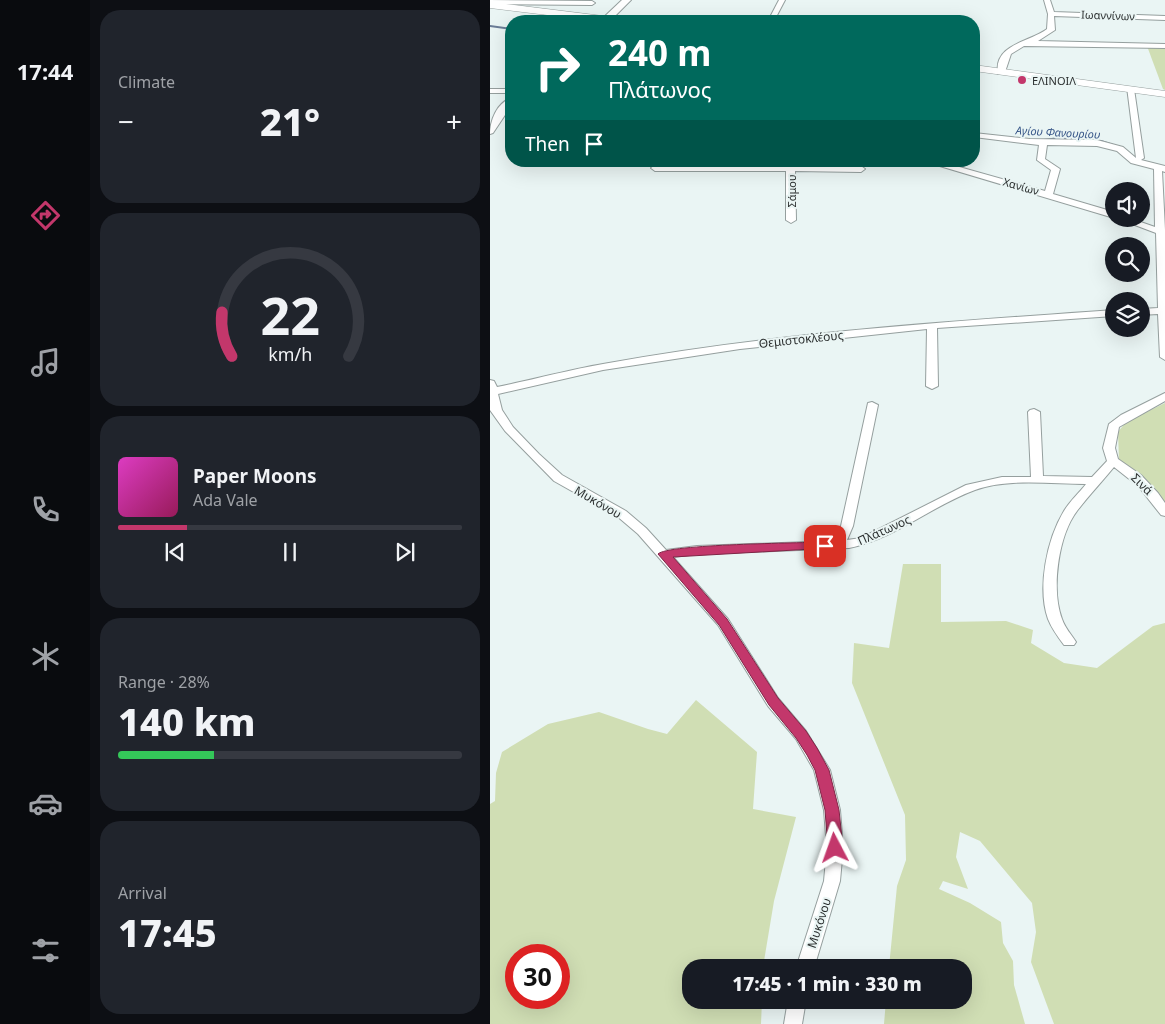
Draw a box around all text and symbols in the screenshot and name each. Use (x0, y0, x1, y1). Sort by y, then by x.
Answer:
street label: Ιωαννίνων (1081, 7, 1136, 23)
text: 240 m (608, 29, 711, 76)
icon: right (525, 35, 590, 100)
text: 17:44 (17, 56, 73, 86)
text: Climate (118, 71, 175, 93)
place label: ΕΛΙΝΟΙΛ (1032, 73, 1076, 88)
text: Πλάτωνος (608, 74, 711, 104)
marker: ΕΛΙΝΟΙΛ (1016, 74, 1028, 86)
text: 21° (260, 95, 320, 147)
text: − (118, 102, 134, 140)
text: + (446, 102, 462, 140)
water label: Αγίου Φανουρίου (1014, 122, 1101, 142)
icon: arrive (580, 130, 608, 158)
text: Then (525, 131, 570, 157)
street label: Σάμου (784, 174, 799, 208)
street label: Χανίων (1001, 174, 1041, 198)
map controls (1105, 182, 1150, 337)
button: sound (1105, 182, 1150, 227)
icon: directions (28, 198, 63, 233)
button: search (1105, 237, 1150, 282)
text: 22 (260, 279, 320, 350)
button: layers (1105, 292, 1150, 337)
street label: Θεμιστοκλέους (758, 326, 844, 352)
text: km/h (268, 342, 312, 366)
icon: music (28, 345, 63, 380)
text: Paper Moons (193, 463, 317, 489)
street label: Σινά (1127, 469, 1157, 499)
street label: Μυκόνου (571, 482, 625, 522)
text: Ada Vale (193, 489, 258, 511)
icon: phone (28, 492, 63, 527)
street label: Πλάτωνος (855, 511, 913, 549)
pin (804, 525, 846, 567)
icon: arrive (811, 532, 839, 560)
icon: previous (161, 538, 189, 566)
icon: pause (276, 538, 304, 566)
icon: next (391, 538, 419, 566)
icon: climate (28, 639, 63, 674)
text: Range · 28% (118, 671, 210, 693)
text: 140 km (118, 695, 256, 747)
icon: car (28, 786, 63, 821)
position arrow (808, 821, 860, 873)
text: Arrival (118, 882, 167, 904)
street label: Μυκόνου (803, 896, 835, 950)
text: 17:45 (118, 906, 217, 958)
icon: filters (28, 933, 63, 968)
speed limit sign: 30 (505, 944, 570, 1009)
text: 17:45 · 1 min · 330 m (732, 971, 922, 997)

